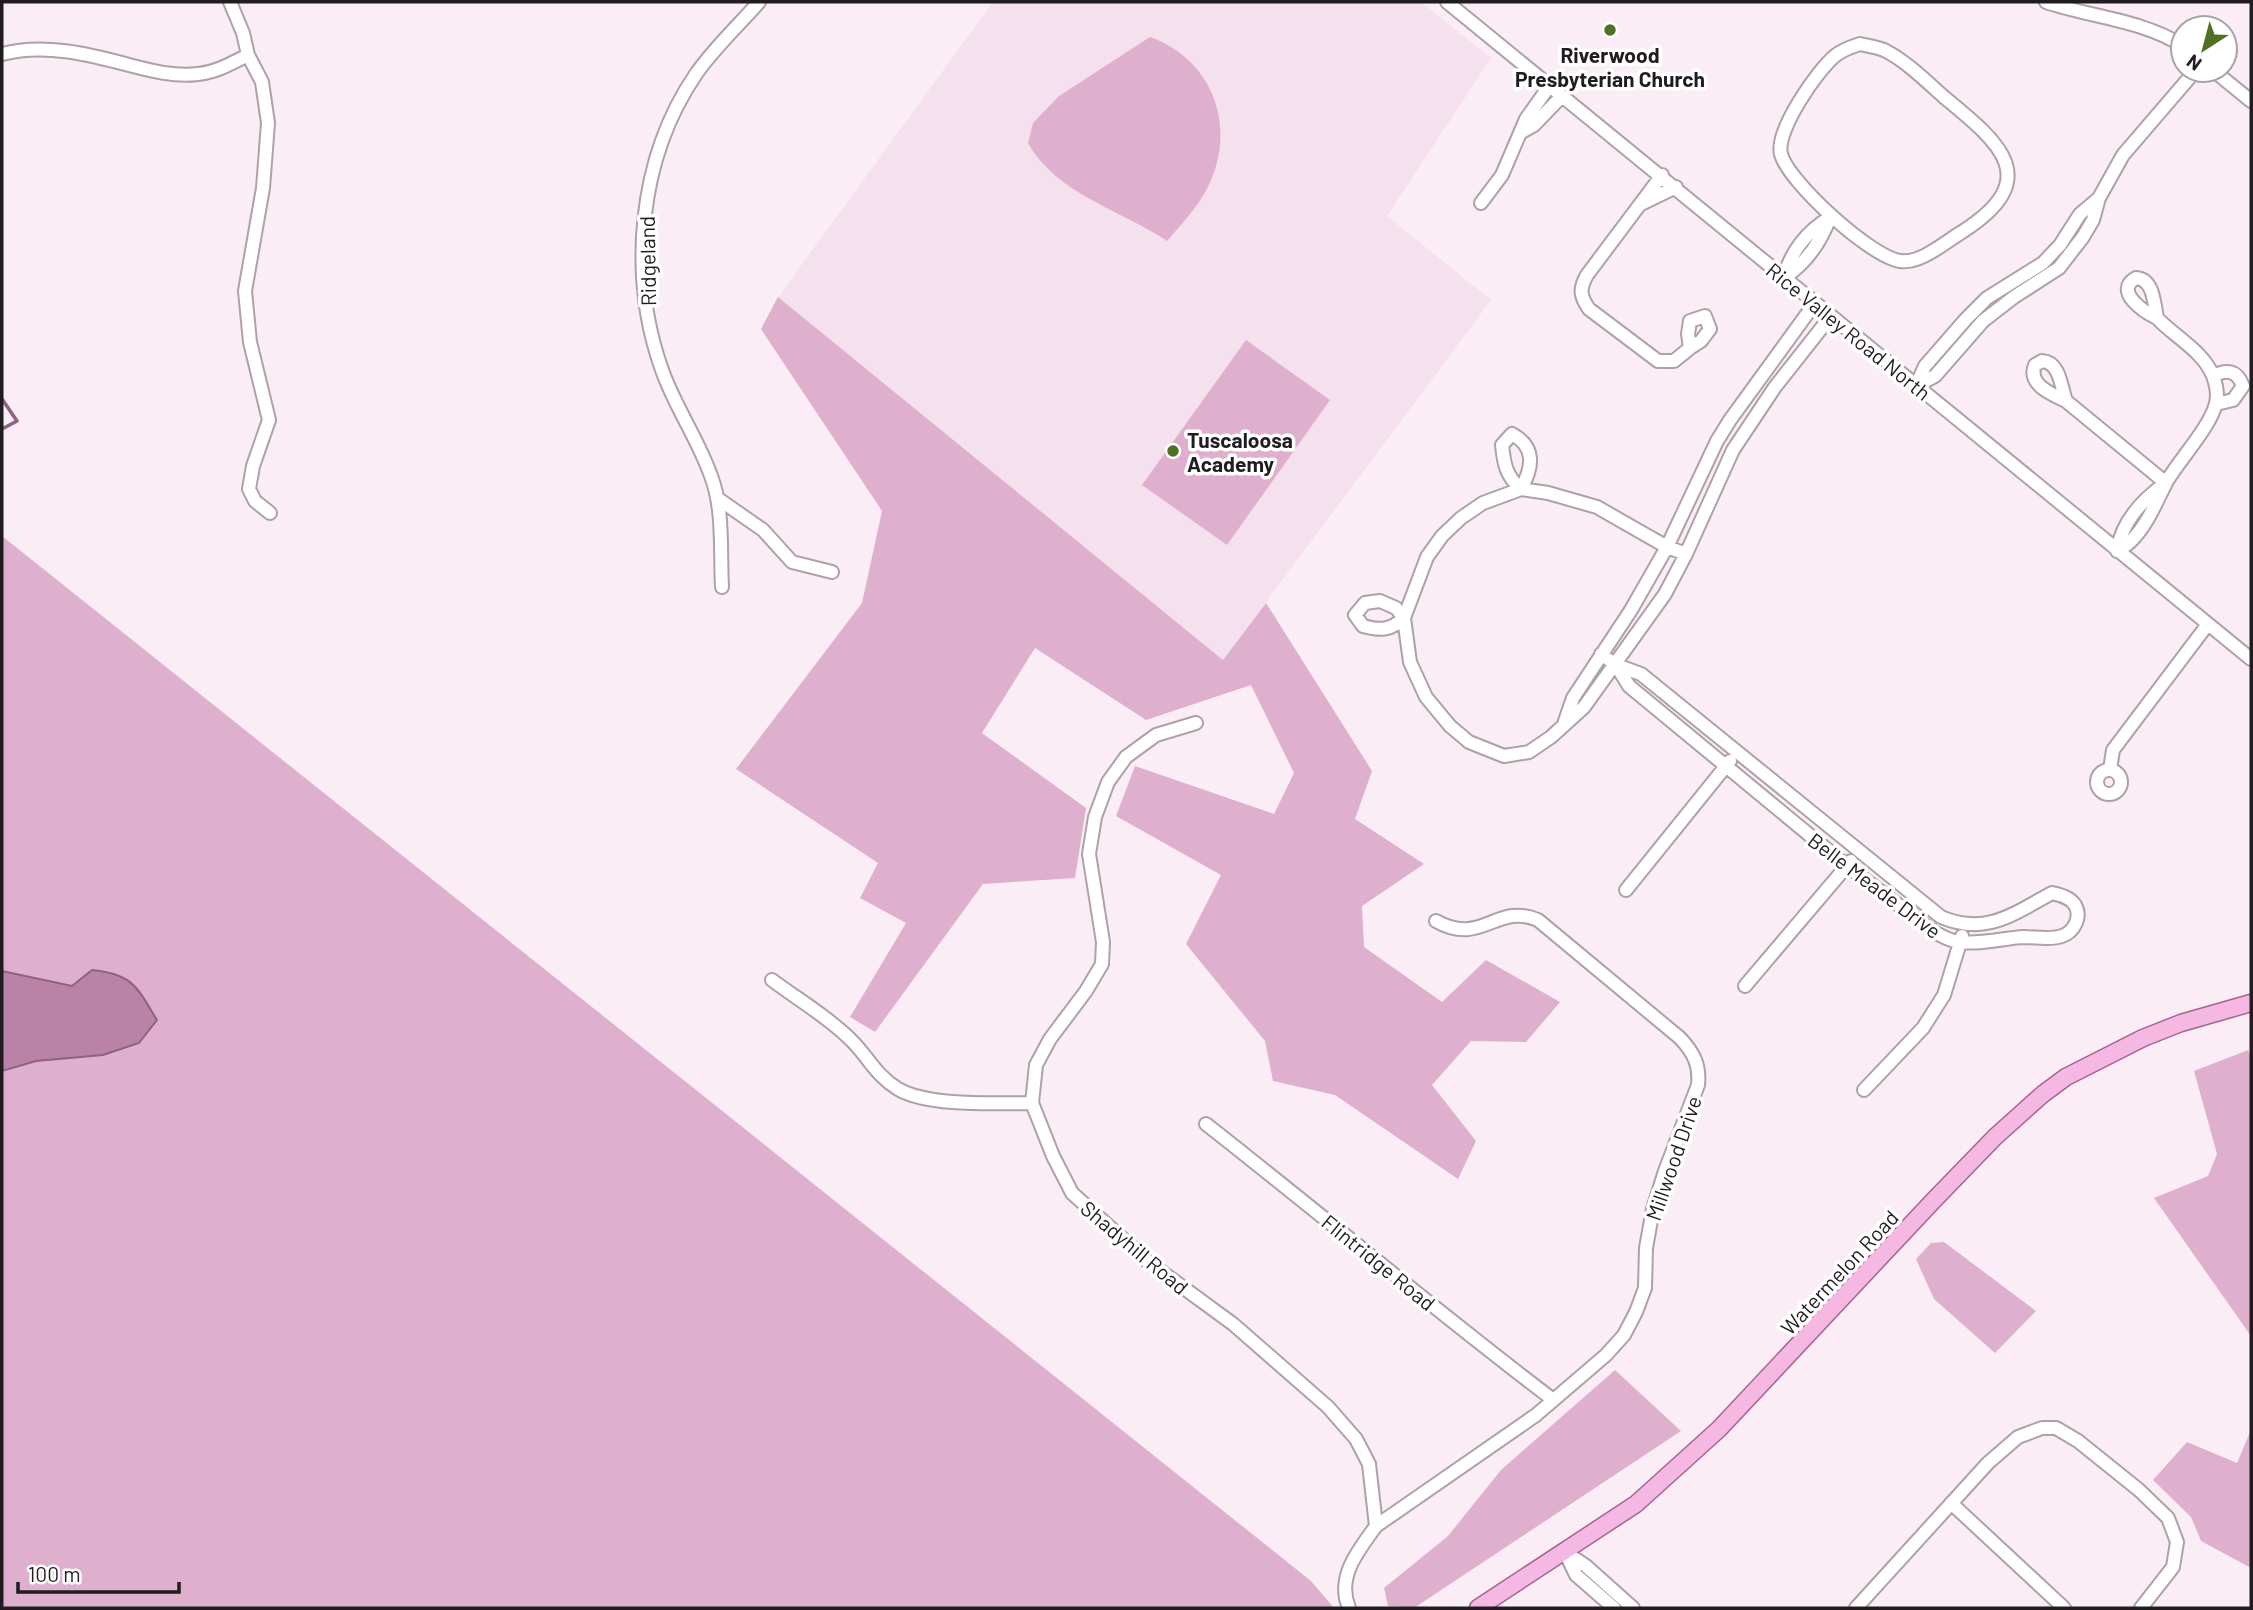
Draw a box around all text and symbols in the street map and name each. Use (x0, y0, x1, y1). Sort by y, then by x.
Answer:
north arrow (2169, 14, 2239, 84)
marker: Riverwood Presbyterian Church (1602, 22, 1618, 38)
place label: Riverwood Presbyterian Church (1515, 42, 1705, 91)
text: N (2182, 50, 2206, 76)
street label: Ridgeland (634, 216, 660, 306)
street label: Rice Valley Road North (1762, 257, 1936, 405)
place label: Tuscaloosa Academy (1187, 427, 1293, 476)
marker: Tuscaloosa Academy (1165, 443, 1181, 459)
street label: Belle Meade Drive (1804, 827, 1946, 943)
street label: Millwood Drive (1640, 1092, 1706, 1224)
street label: Shadyhill Road (1076, 1195, 1194, 1299)
street label: Watermelon Road (1775, 1205, 1903, 1339)
street label: Flintridge Road (1317, 1209, 1441, 1315)
scale bar (18, 1550, 178, 1594)
text: 100 m (28, 1561, 81, 1586)

